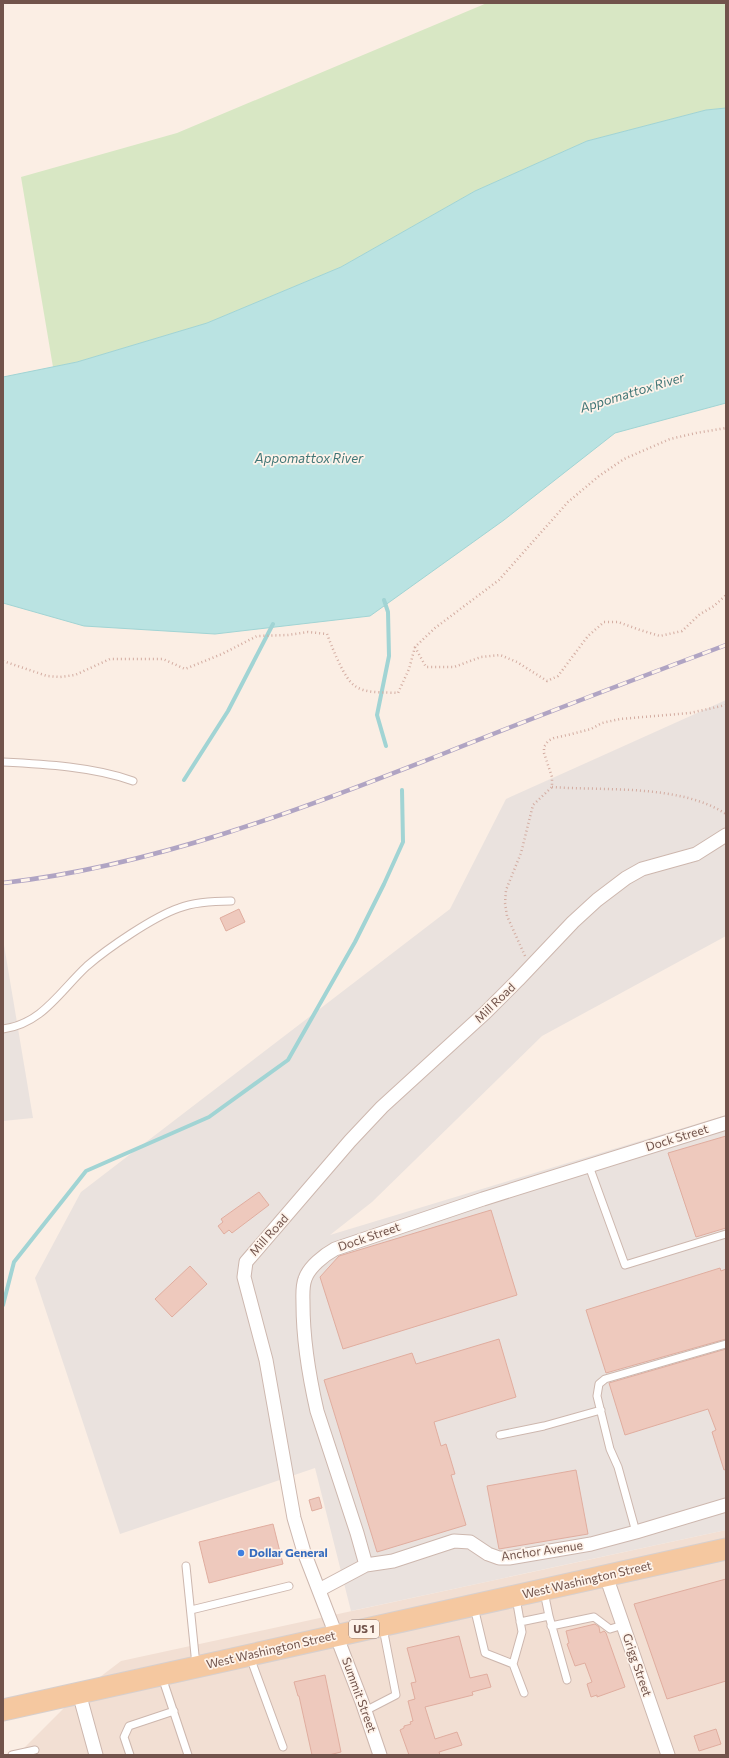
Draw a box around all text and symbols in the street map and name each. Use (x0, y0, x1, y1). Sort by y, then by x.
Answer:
water label: Appomattox River (577, 368, 687, 416)
water label: Appomattox River (254, 450, 364, 466)
street label: Mill Road (471, 979, 518, 1025)
street label: Dock Street (644, 1121, 710, 1153)
street label: Mill Road (246, 1211, 291, 1258)
street label: Dock Street (336, 1219, 402, 1253)
street label: Anchor Avenue (500, 1537, 584, 1563)
place label: Dollar General (249, 1545, 328, 1559)
marker: Dollar General (236, 1548, 246, 1558)
street label: West Washington Street (521, 1557, 653, 1601)
road number: US 1 (349, 1620, 379, 1638)
street label: West Washington Street (205, 1627, 337, 1671)
street label: Grigg Street (621, 1631, 655, 1698)
street label: Summit Street (340, 1655, 380, 1734)

